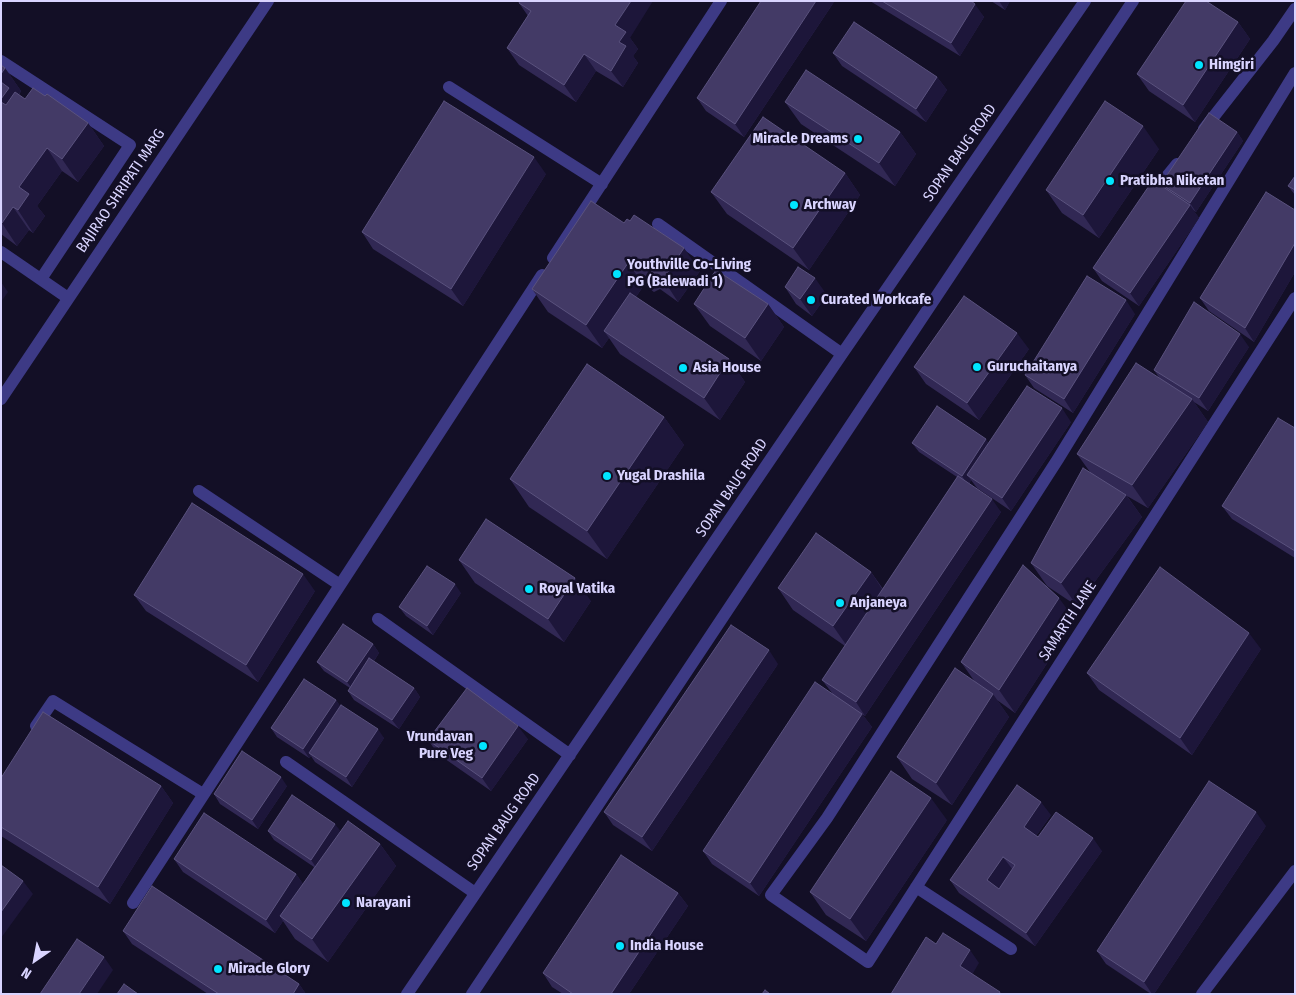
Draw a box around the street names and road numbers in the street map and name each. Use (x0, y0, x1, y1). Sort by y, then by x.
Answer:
street label: SOPAN BAUG ROAD (920, 101, 1000, 205)
street label: BAJIRAO SHRIPATI MARG (73, 126, 169, 256)
street label: SOPAN BAUG ROAD (692, 435, 772, 541)
street label: SAMARTH LANE (1035, 578, 1101, 664)
street label: SOPAN BAUG ROAD (464, 770, 544, 874)

